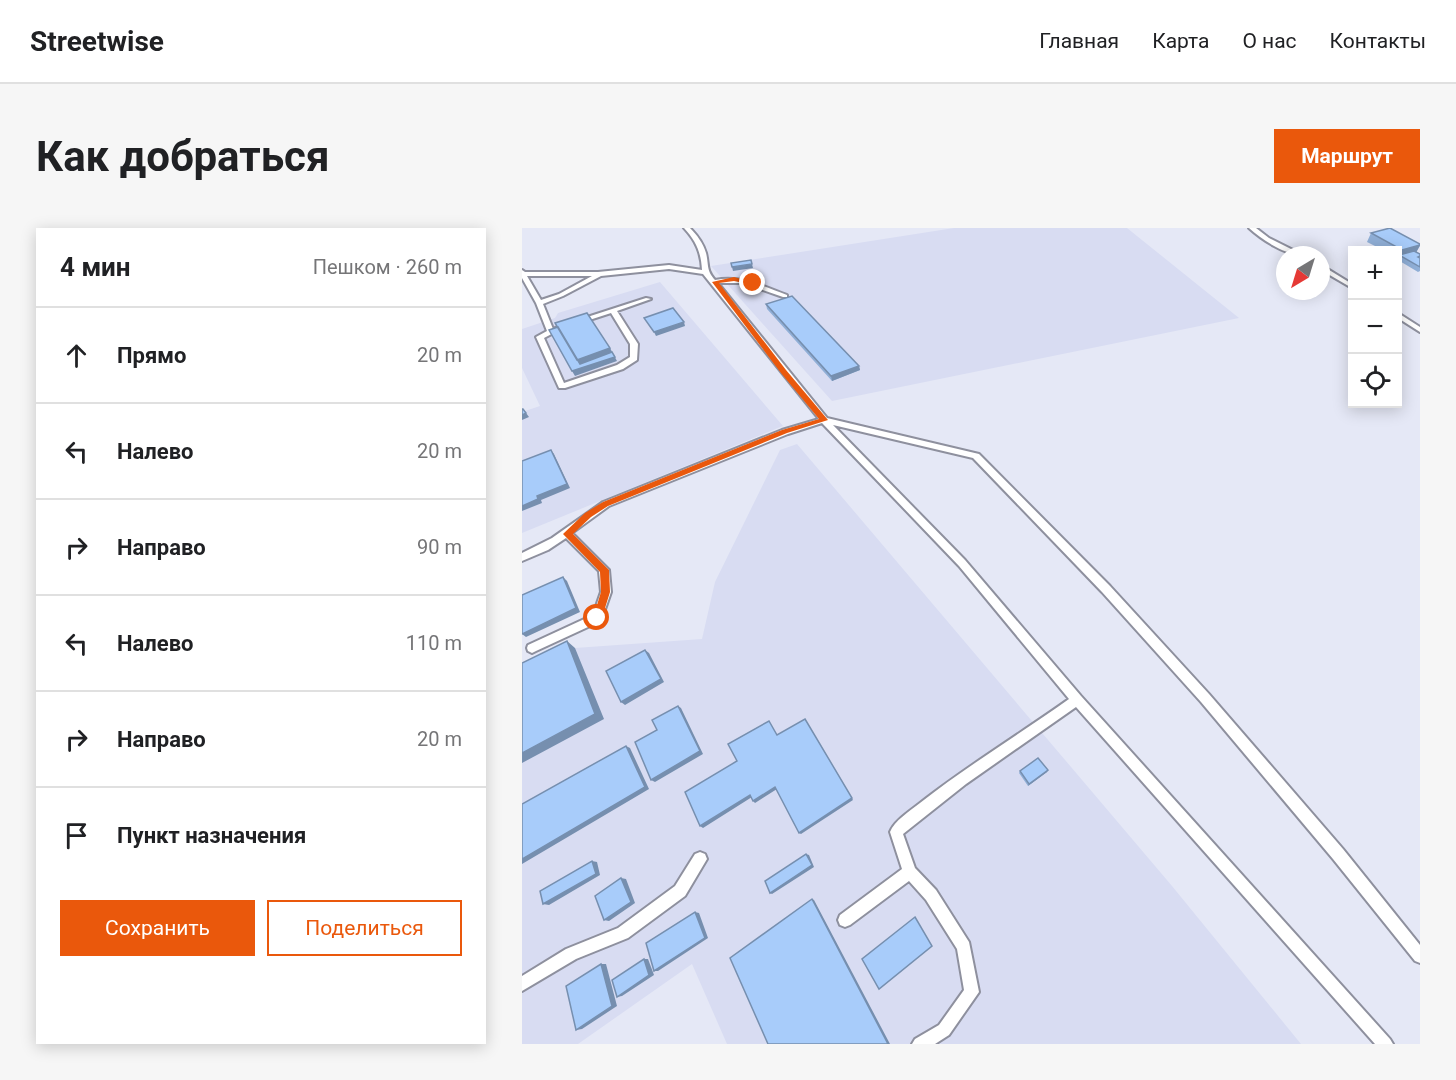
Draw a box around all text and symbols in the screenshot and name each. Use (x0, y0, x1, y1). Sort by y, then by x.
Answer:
text: Streetwise (30, 25, 164, 58)
text: Главная (1039, 29, 1119, 53)
text: Карта (1152, 29, 1209, 53)
text: О нас (1242, 29, 1297, 53)
text: Контакты (1330, 29, 1426, 53)
button: Маршрут (1274, 129, 1420, 183)
text: Как добраться (36, 132, 330, 181)
north arrow (1276, 246, 1330, 300)
map controls (1348, 246, 1402, 408)
button: + (1348, 246, 1402, 300)
text: 4 мин (60, 252, 131, 282)
text: Пешком · 260 m (313, 255, 462, 279)
route end (739, 269, 765, 295)
button: − (1348, 300, 1402, 354)
icon: ahead (60, 339, 93, 372)
text: Прямо (117, 343, 186, 368)
text: 20 m (417, 343, 462, 367)
button: locate (1348, 354, 1402, 408)
icon: left (60, 435, 93, 468)
text: Налево (117, 439, 194, 464)
text: 20 m (417, 439, 462, 463)
icon: right (60, 531, 93, 564)
text: Направо (117, 535, 206, 560)
text: 90 m (417, 535, 462, 559)
route start (583, 604, 609, 630)
icon: left (60, 627, 93, 660)
text: Налево (117, 631, 194, 656)
text: 110 m (406, 631, 462, 655)
icon: right (60, 723, 93, 756)
text: Направо (117, 727, 206, 752)
text: 20 m (417, 727, 462, 751)
icon: arrive (60, 819, 93, 852)
text: Пункт назначения (117, 823, 306, 848)
button: Сохранить (60, 900, 255, 956)
button: Поделиться (267, 900, 462, 956)

